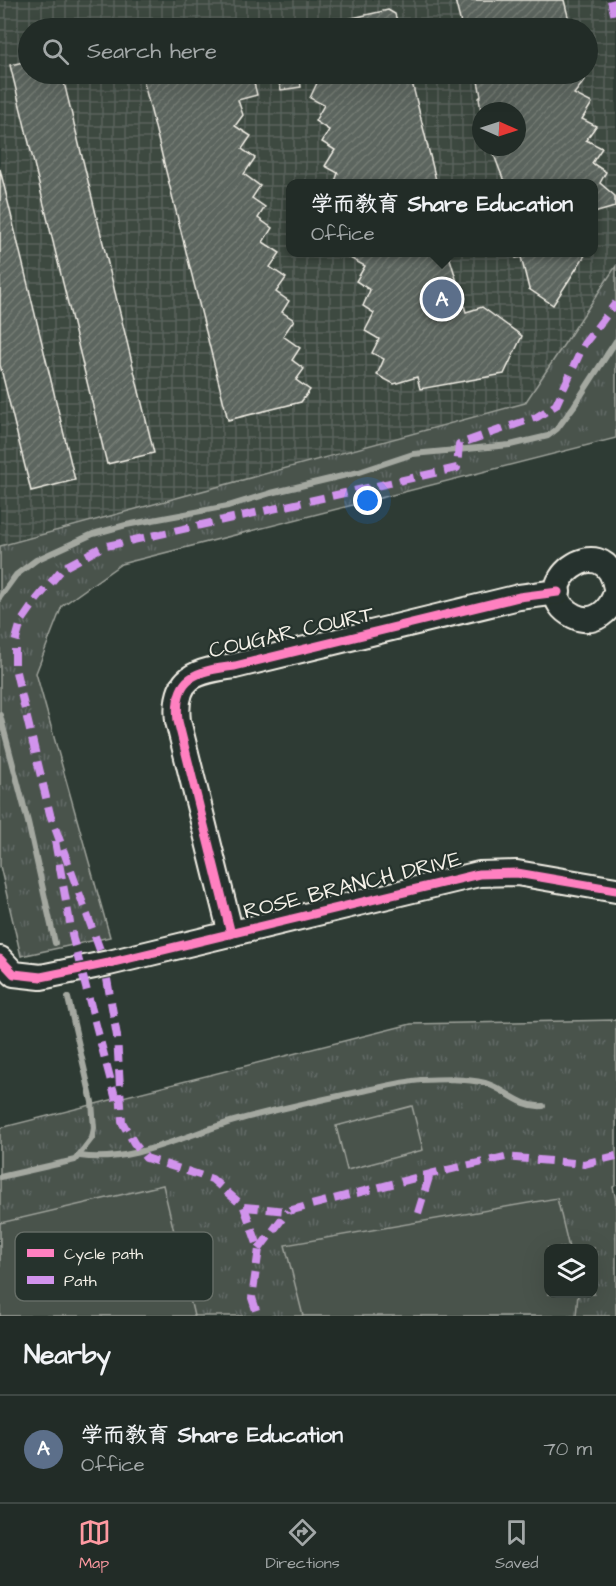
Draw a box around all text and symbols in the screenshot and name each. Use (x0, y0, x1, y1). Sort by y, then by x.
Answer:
search box (18, 18, 598, 84)
icon: search (39, 35, 72, 68)
text: Search here (87, 36, 217, 67)
north arrow (472, 102, 526, 156)
popup (286, 179, 598, 257)
text: 学而教育 Share Education (311, 189, 573, 220)
text: Office (311, 220, 375, 248)
pin: A (422, 276, 462, 322)
your location (353, 486, 382, 515)
street label: COUGAR COURT (206, 598, 377, 667)
street label: ROSE BRANCH DRIVE (240, 843, 464, 928)
legend (15, 1232, 213, 1301)
text: Cycle path (64, 1243, 143, 1266)
map controls (544, 1244, 598, 1298)
button: layers (544, 1244, 598, 1298)
text: Path (64, 1270, 97, 1292)
text: Nearby (24, 1337, 111, 1373)
text: 学而教育 Share Education (81, 1420, 343, 1451)
text: A (37, 1435, 50, 1463)
text: 70 m (544, 1435, 592, 1463)
text: Office (81, 1451, 145, 1479)
tab: Map (78, 1516, 111, 1574)
tab: Directions (266, 1516, 340, 1574)
tab: Saved (495, 1516, 538, 1574)

